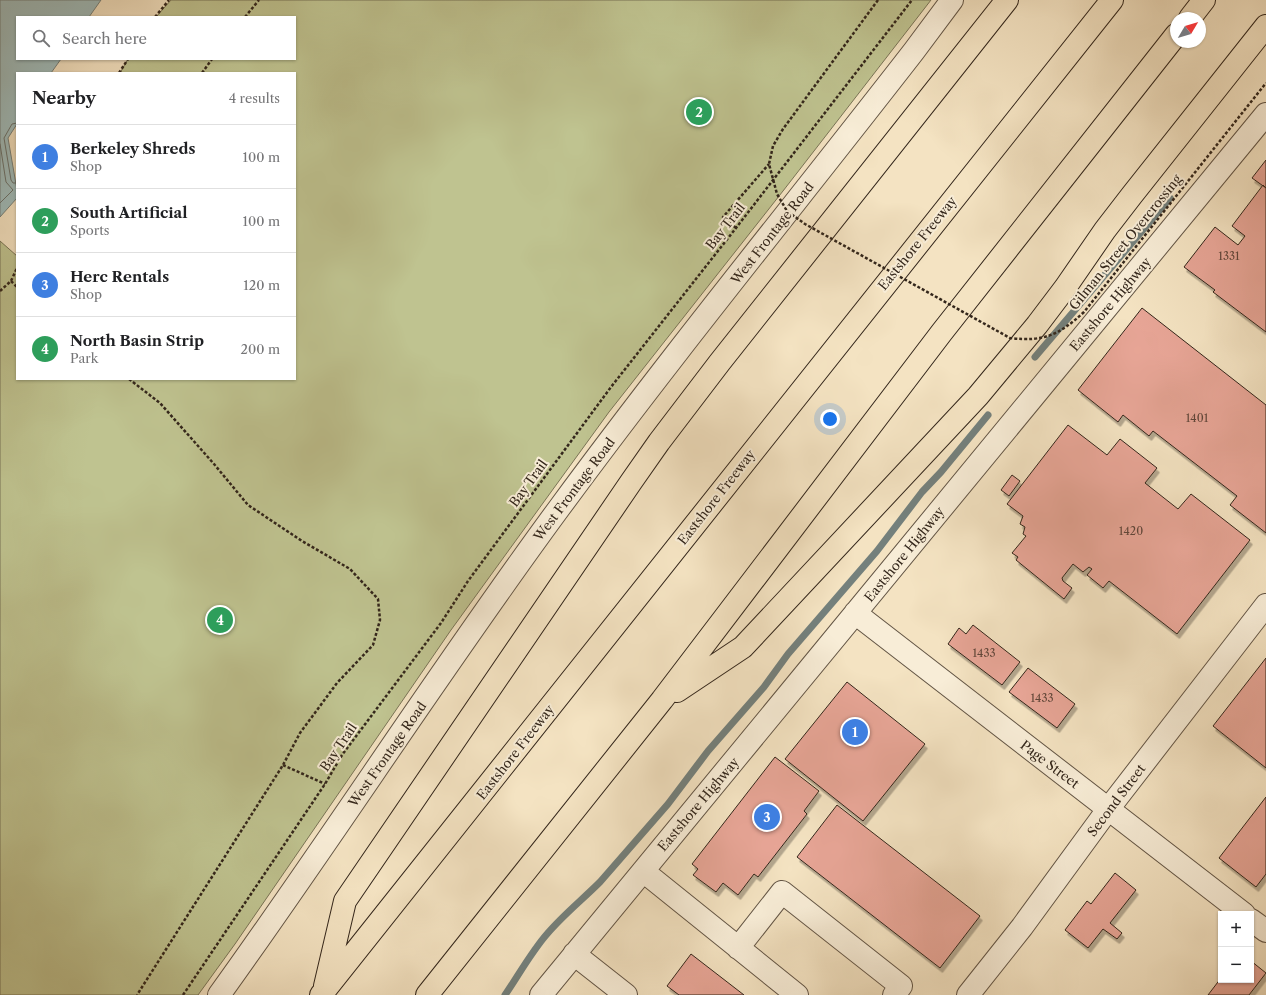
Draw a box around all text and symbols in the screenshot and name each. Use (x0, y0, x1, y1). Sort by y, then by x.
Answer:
north arrow (1170, 12, 1206, 48)
search box (16, 16, 296, 60)
icon: search (30, 27, 52, 49)
text: Search here (62, 29, 147, 48)
text: Nearby (32, 88, 96, 108)
text: 4 results (229, 90, 280, 106)
pin: 2 (686, 97, 712, 127)
text: Berkeley Shreds (70, 139, 195, 158)
text: 1 (42, 149, 48, 165)
text: 100 m (242, 149, 280, 165)
text: Shop (70, 158, 102, 174)
street label: Gilman Street Overcrossing (1065, 171, 1185, 313)
street label: West Frontage Road (727, 179, 817, 288)
street label: Eastshore Freeway (874, 192, 960, 293)
street label: Bay Trail (702, 199, 748, 252)
text: South Artificial (70, 203, 188, 222)
text: 2 (41, 213, 49, 229)
text: 100 m (242, 213, 280, 229)
text: Sports (70, 222, 109, 238)
house number: 1331 (1218, 249, 1240, 263)
street label: Eastshore Highway (1066, 253, 1154, 354)
text: Herc Rentals (70, 267, 169, 286)
text: 3 (41, 277, 49, 293)
text: 120 m (243, 277, 280, 293)
text: Shop (70, 286, 102, 302)
text: North Basin Strip (70, 331, 204, 350)
text: 4 (41, 341, 49, 357)
text: 200 m (240, 341, 280, 357)
text: Park (70, 350, 98, 366)
your location (820, 409, 840, 429)
house number: 1401 (1186, 411, 1209, 425)
street label: West Frontage Road (529, 434, 618, 545)
street label: Eastshore Freeway (674, 446, 758, 548)
street label: Bay Trail (505, 456, 551, 510)
street label: Eastshore Highway (861, 503, 948, 605)
house number: 1420 (1119, 524, 1143, 538)
pin: 4 (207, 605, 233, 635)
house number: 1433 (972, 646, 996, 660)
house number: 1433 (1030, 691, 1054, 705)
street label: West Frontage Road (344, 698, 429, 811)
street label: Eastshore Freeway (473, 701, 557, 803)
pin: 1 (842, 717, 868, 747)
street label: Bay Trail (316, 720, 360, 774)
street label: Page Street (1017, 737, 1083, 792)
street label: Eastshore Highway (654, 753, 742, 854)
street label: Second Street (1084, 760, 1149, 839)
pin: 3 (754, 802, 780, 832)
map controls (1218, 911, 1254, 983)
button: + (1218, 911, 1254, 947)
button: − (1218, 947, 1254, 983)

